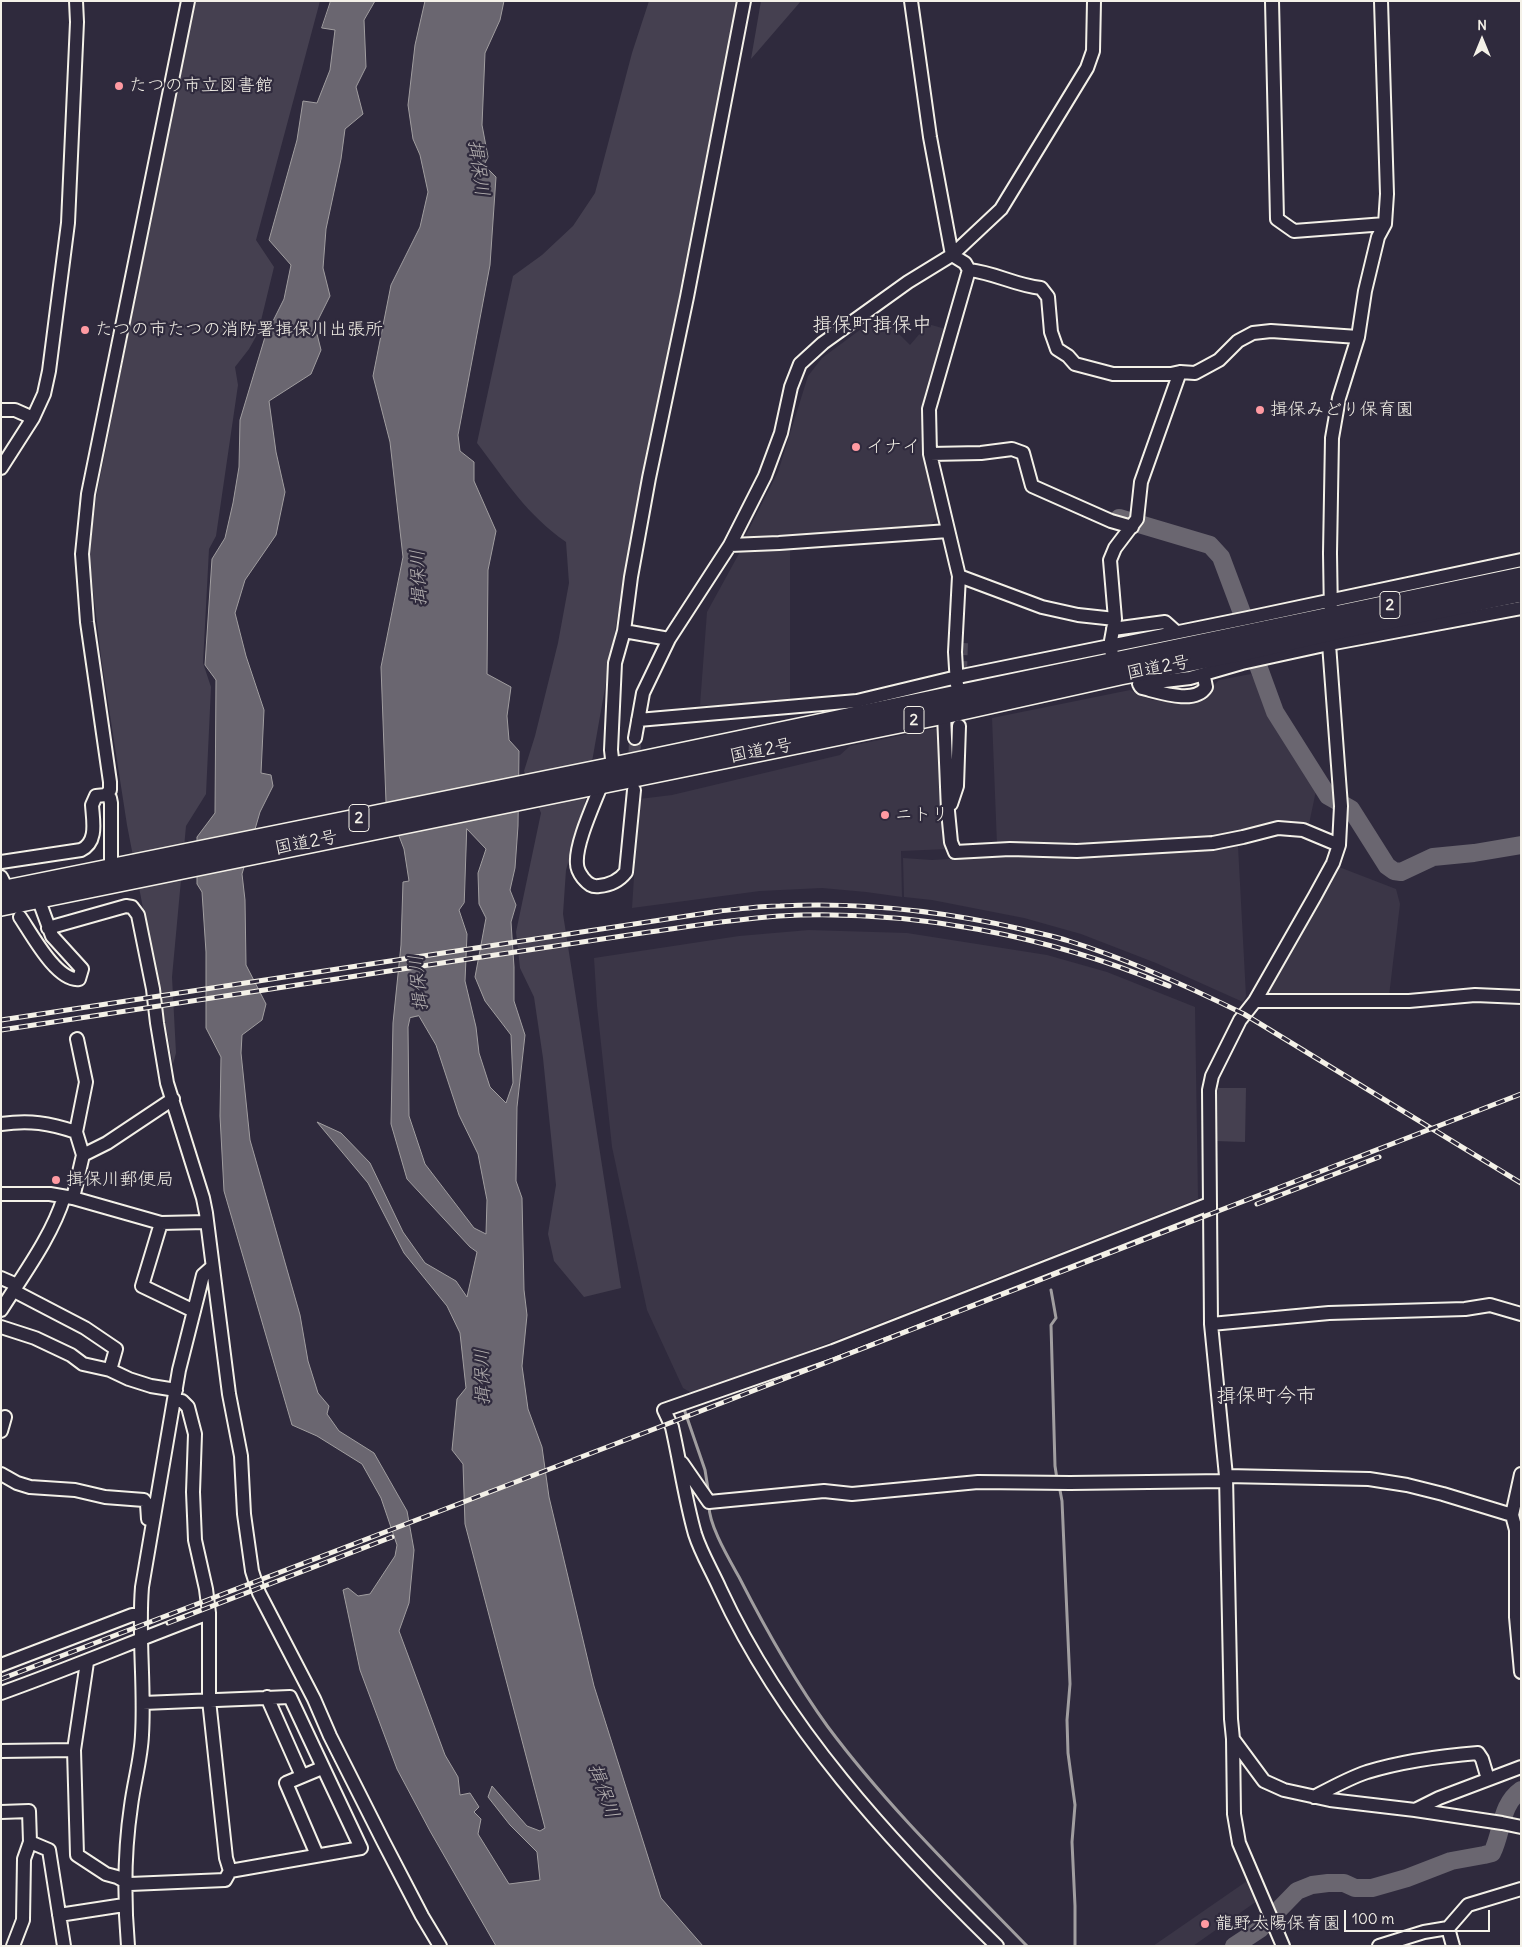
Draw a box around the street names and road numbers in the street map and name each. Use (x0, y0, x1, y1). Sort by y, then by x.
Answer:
road number: 2 (1380, 592, 1400, 618)
street label: 国道2号 (1125, 651, 1191, 685)
road number: 2 (904, 706, 924, 734)
street label: 国道2号 (728, 734, 794, 768)
road number: 2 (349, 804, 369, 831)
street label: 国道2号 (273, 826, 339, 860)

